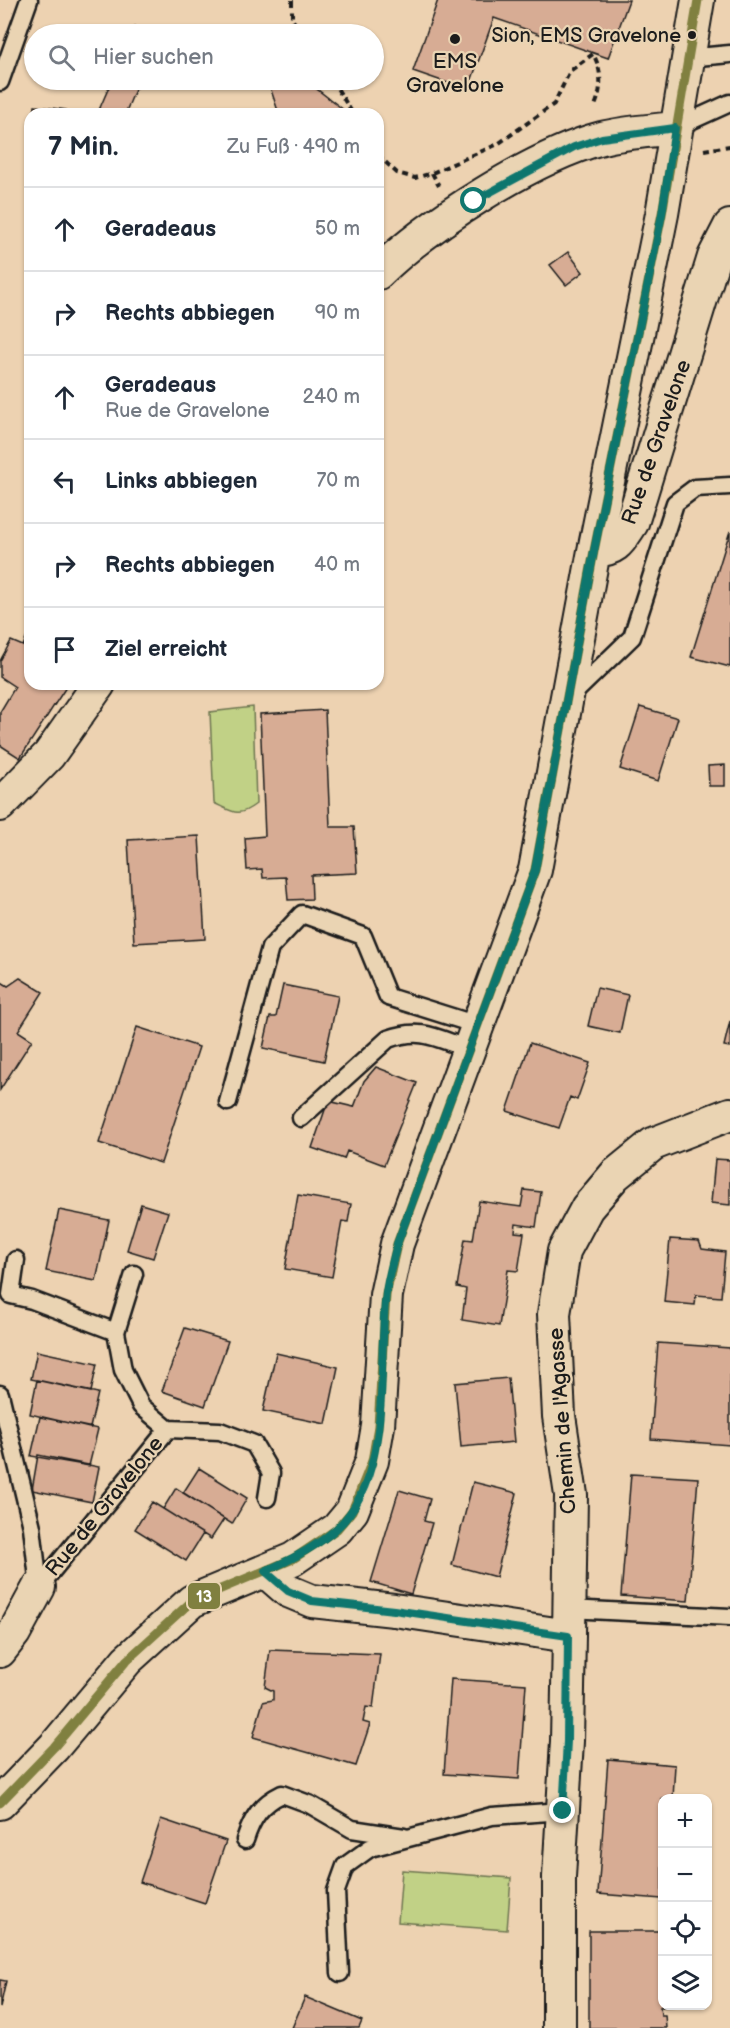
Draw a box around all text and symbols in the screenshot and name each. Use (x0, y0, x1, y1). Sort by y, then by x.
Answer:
search box (24, 24, 384, 90)
place label: Sion, EMS Gravelone (491, 24, 681, 48)
marker: Sion, EMS Gravelone (686, 29, 698, 41)
marker: EMS Gravelone (448, 32, 462, 46)
icon: search (45, 41, 78, 74)
text: Hier suchen (93, 44, 214, 71)
place label: EMS Gravelone (406, 49, 504, 98)
text: 7 Min. (48, 132, 118, 163)
text: Zu Fuß · 490 m (227, 135, 360, 159)
route start (460, 187, 486, 213)
icon: ahead (48, 213, 81, 246)
text: Geradeaus (105, 216, 216, 243)
text: 50 m (315, 217, 360, 241)
icon: right (48, 297, 81, 330)
text: Rechts abbiegen (105, 300, 275, 327)
text: 90 m (315, 301, 360, 325)
street label: Rue de Gravelone (617, 356, 696, 528)
text: Geradeaus (105, 372, 216, 399)
icon: ahead (48, 381, 81, 414)
text: 240 m (303, 385, 360, 409)
text: Rue de Gravelone (105, 399, 270, 423)
icon: left (48, 465, 81, 498)
text: Links abbiegen (105, 468, 258, 495)
text: 70 m (316, 469, 360, 493)
icon: right (48, 549, 81, 582)
text: Rechts abbiegen (105, 552, 275, 579)
text: 40 m (314, 553, 360, 577)
icon: arrive (48, 633, 81, 666)
text: Ziel erreicht (105, 636, 227, 663)
street label: Chemin de l'Agasse (544, 1327, 581, 1515)
street label: Rue de Gravelone (40, 1431, 168, 1581)
line badge: 13 (187, 1582, 221, 1610)
text: 13 (196, 1588, 212, 1607)
map controls (658, 1794, 712, 2010)
button: + (658, 1794, 712, 1848)
route end (549, 1797, 575, 1823)
button: − (658, 1848, 712, 1902)
button: locate (658, 1902, 712, 1956)
button: layers (658, 1956, 712, 2010)

